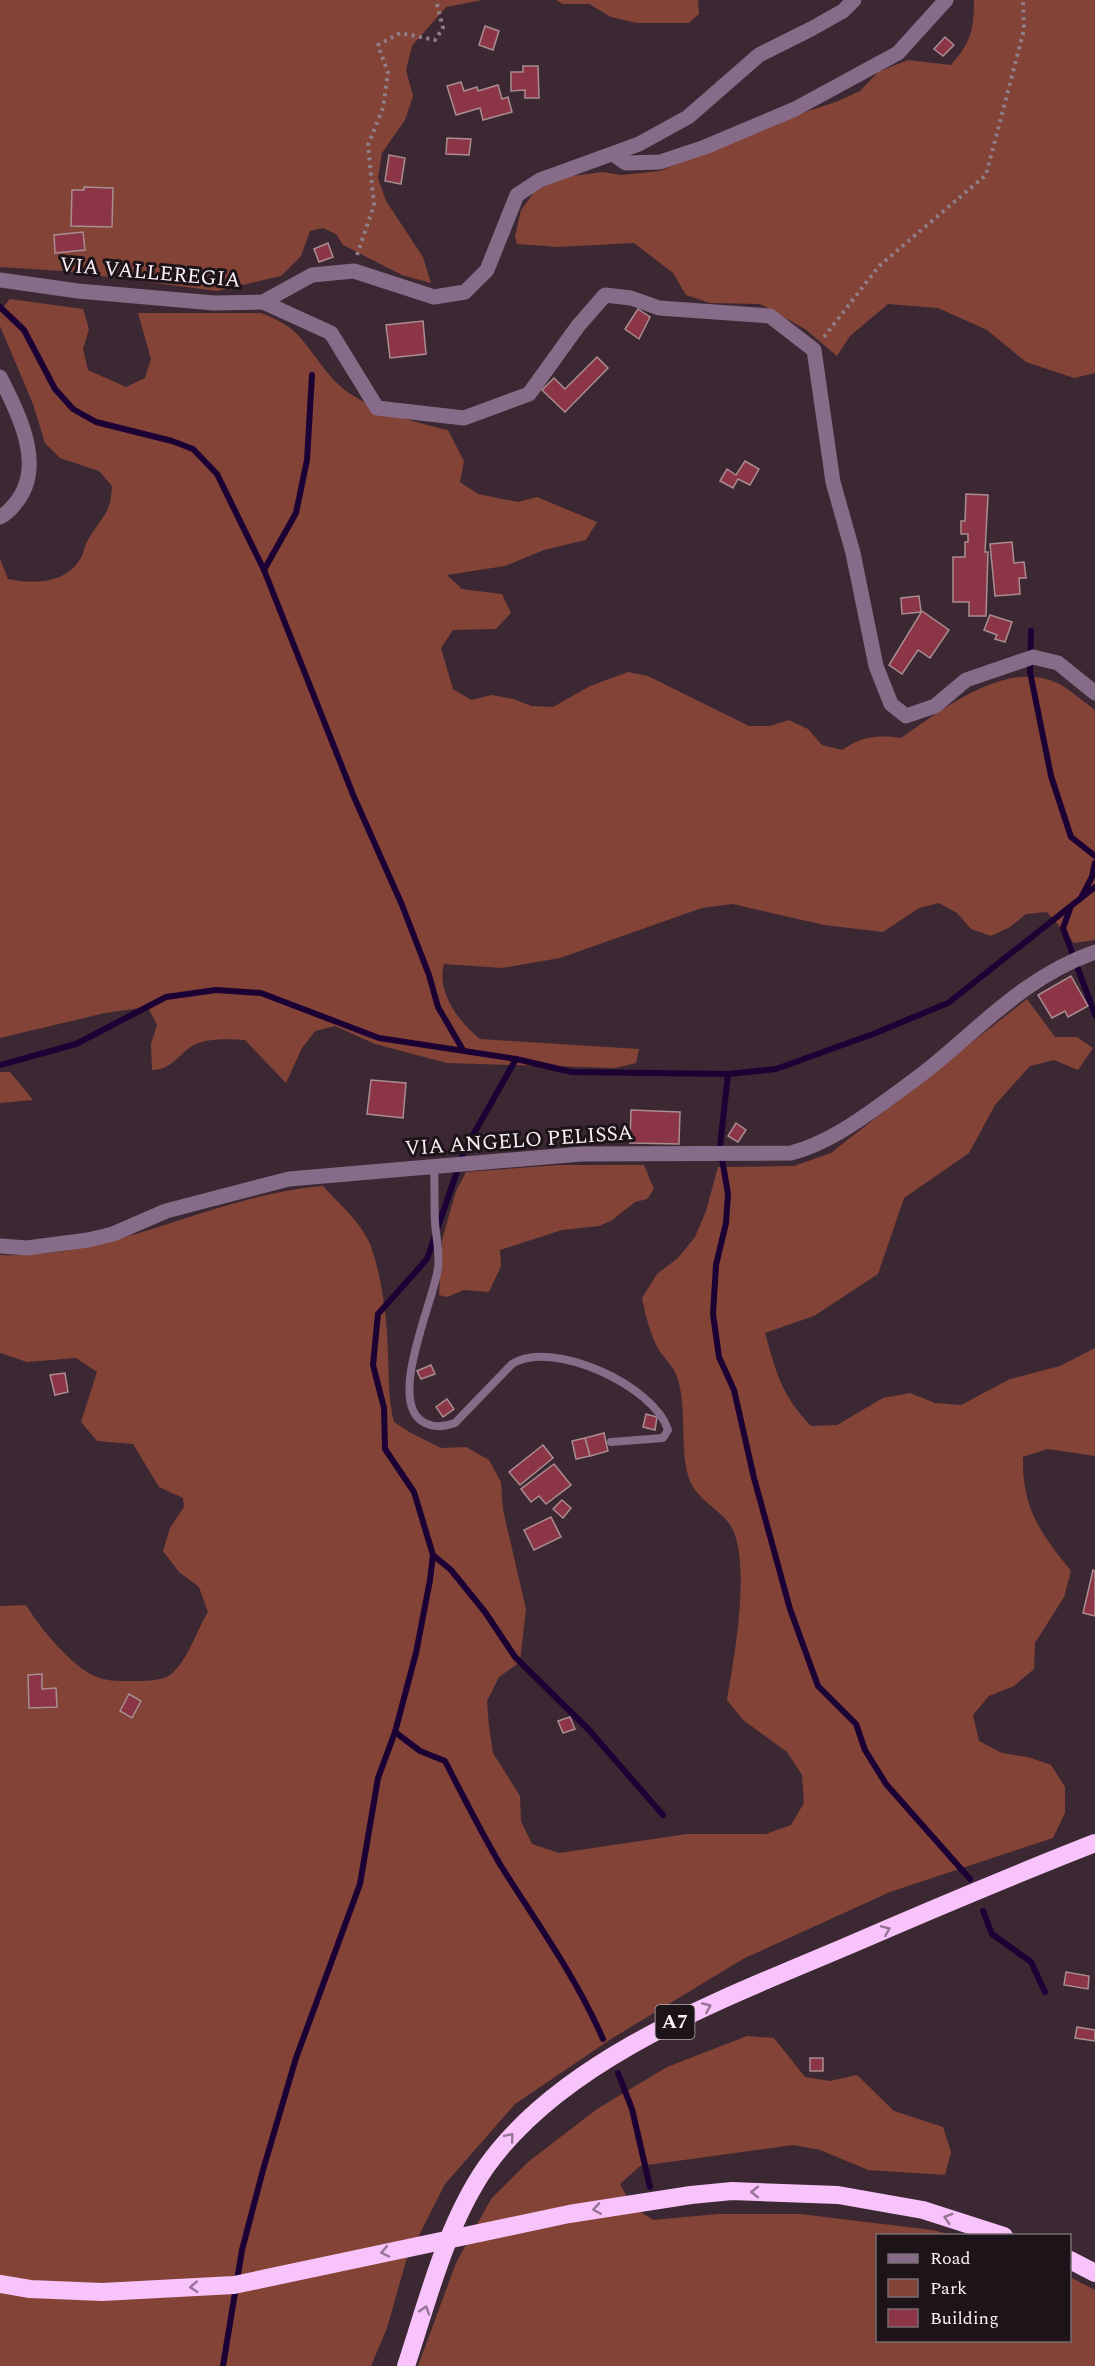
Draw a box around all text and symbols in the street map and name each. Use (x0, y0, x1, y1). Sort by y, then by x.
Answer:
street label: VIA VALLEREGIA (58, 249, 242, 297)
street label: VIA ANGELO PELISSA (404, 1117, 634, 1165)
one-way arrow (879, 1925, 890, 1937)
one-way arrow (700, 2002, 711, 2014)
road number: A7 (656, 2005, 694, 2039)
one-way arrow (503, 2133, 514, 2144)
one-way arrow (751, 2185, 760, 2198)
one-way arrow (592, 2202, 602, 2215)
one-way arrow (943, 2213, 954, 2225)
legend (876, 2234, 1071, 2342)
one-way arrow (380, 2245, 390, 2258)
text: Road (930, 2245, 971, 2272)
text: Park (930, 2275, 967, 2302)
one-way arrow (189, 2281, 198, 2294)
one-way arrow (417, 2305, 430, 2316)
text: Building (930, 2305, 999, 2332)

